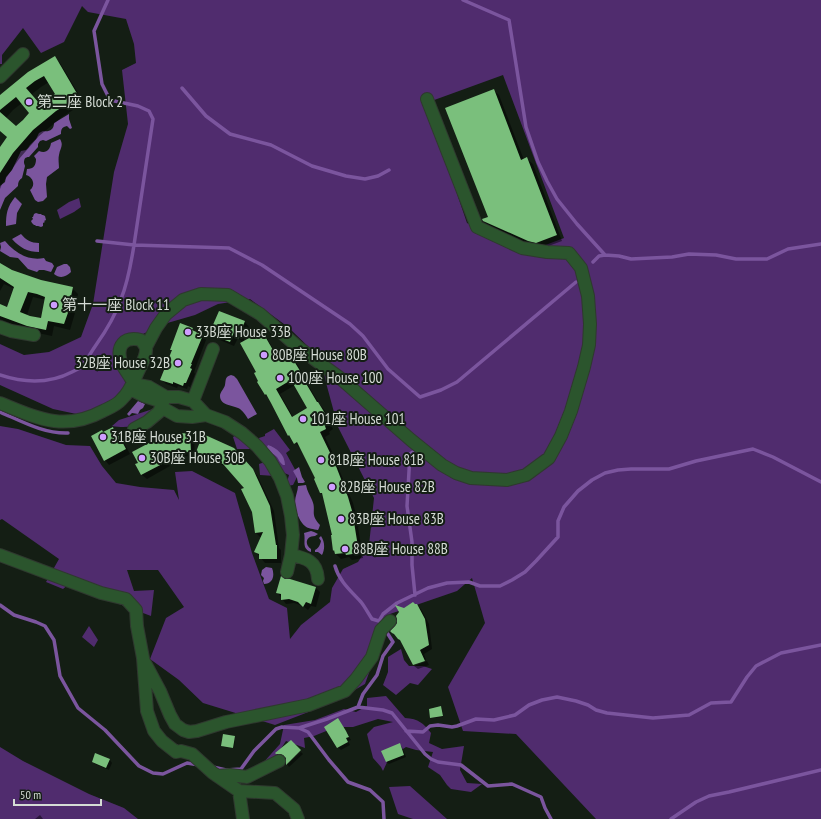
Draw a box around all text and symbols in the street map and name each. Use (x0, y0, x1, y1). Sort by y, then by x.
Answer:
place label: 第二座 Block 2 (37, 92, 123, 111)
marker: 第二座 Block 2 (24, 97, 34, 107)
place label: 第十一座 Block 11 (62, 295, 170, 314)
marker: 第十一座 Block 11 (49, 300, 59, 310)
place label: 33B座 House 33B (196, 322, 291, 341)
marker: 33B座 House 33B (183, 327, 193, 337)
place label: 80B座 House 80B (272, 345, 367, 364)
marker: 80B座 House 80B (259, 350, 269, 360)
place label: 32B座 House 32B (75, 353, 170, 372)
marker: 32B座 House 32B (173, 358, 183, 368)
place label: 100座 House 100 (288, 368, 382, 387)
marker: 100座 House 100 (275, 373, 285, 383)
place label: 101座 House 101 (311, 409, 405, 428)
marker: 101座 House 101 (298, 414, 308, 424)
place label: 31B座 House 31B (111, 427, 206, 446)
marker: 31B座 House 31B (98, 432, 108, 442)
place label: 30B座 House 30B (150, 448, 245, 467)
place label: 81B座 House 81B (329, 450, 424, 469)
marker: 30B座 House 30B (137, 453, 147, 463)
marker: 81B座 House 81B (316, 455, 326, 465)
place label: 82B座 House 82B (340, 477, 435, 496)
marker: 82B座 House 82B (327, 482, 337, 492)
place label: 83B座 House 83B (349, 509, 444, 528)
marker: 83B座 House 83B (336, 514, 346, 524)
place label: 88B座 House 88B (353, 539, 448, 558)
marker: 88B座 House 88B (340, 544, 350, 554)
scale bar (14, 781, 101, 807)
text: 50 m (20, 787, 41, 802)

